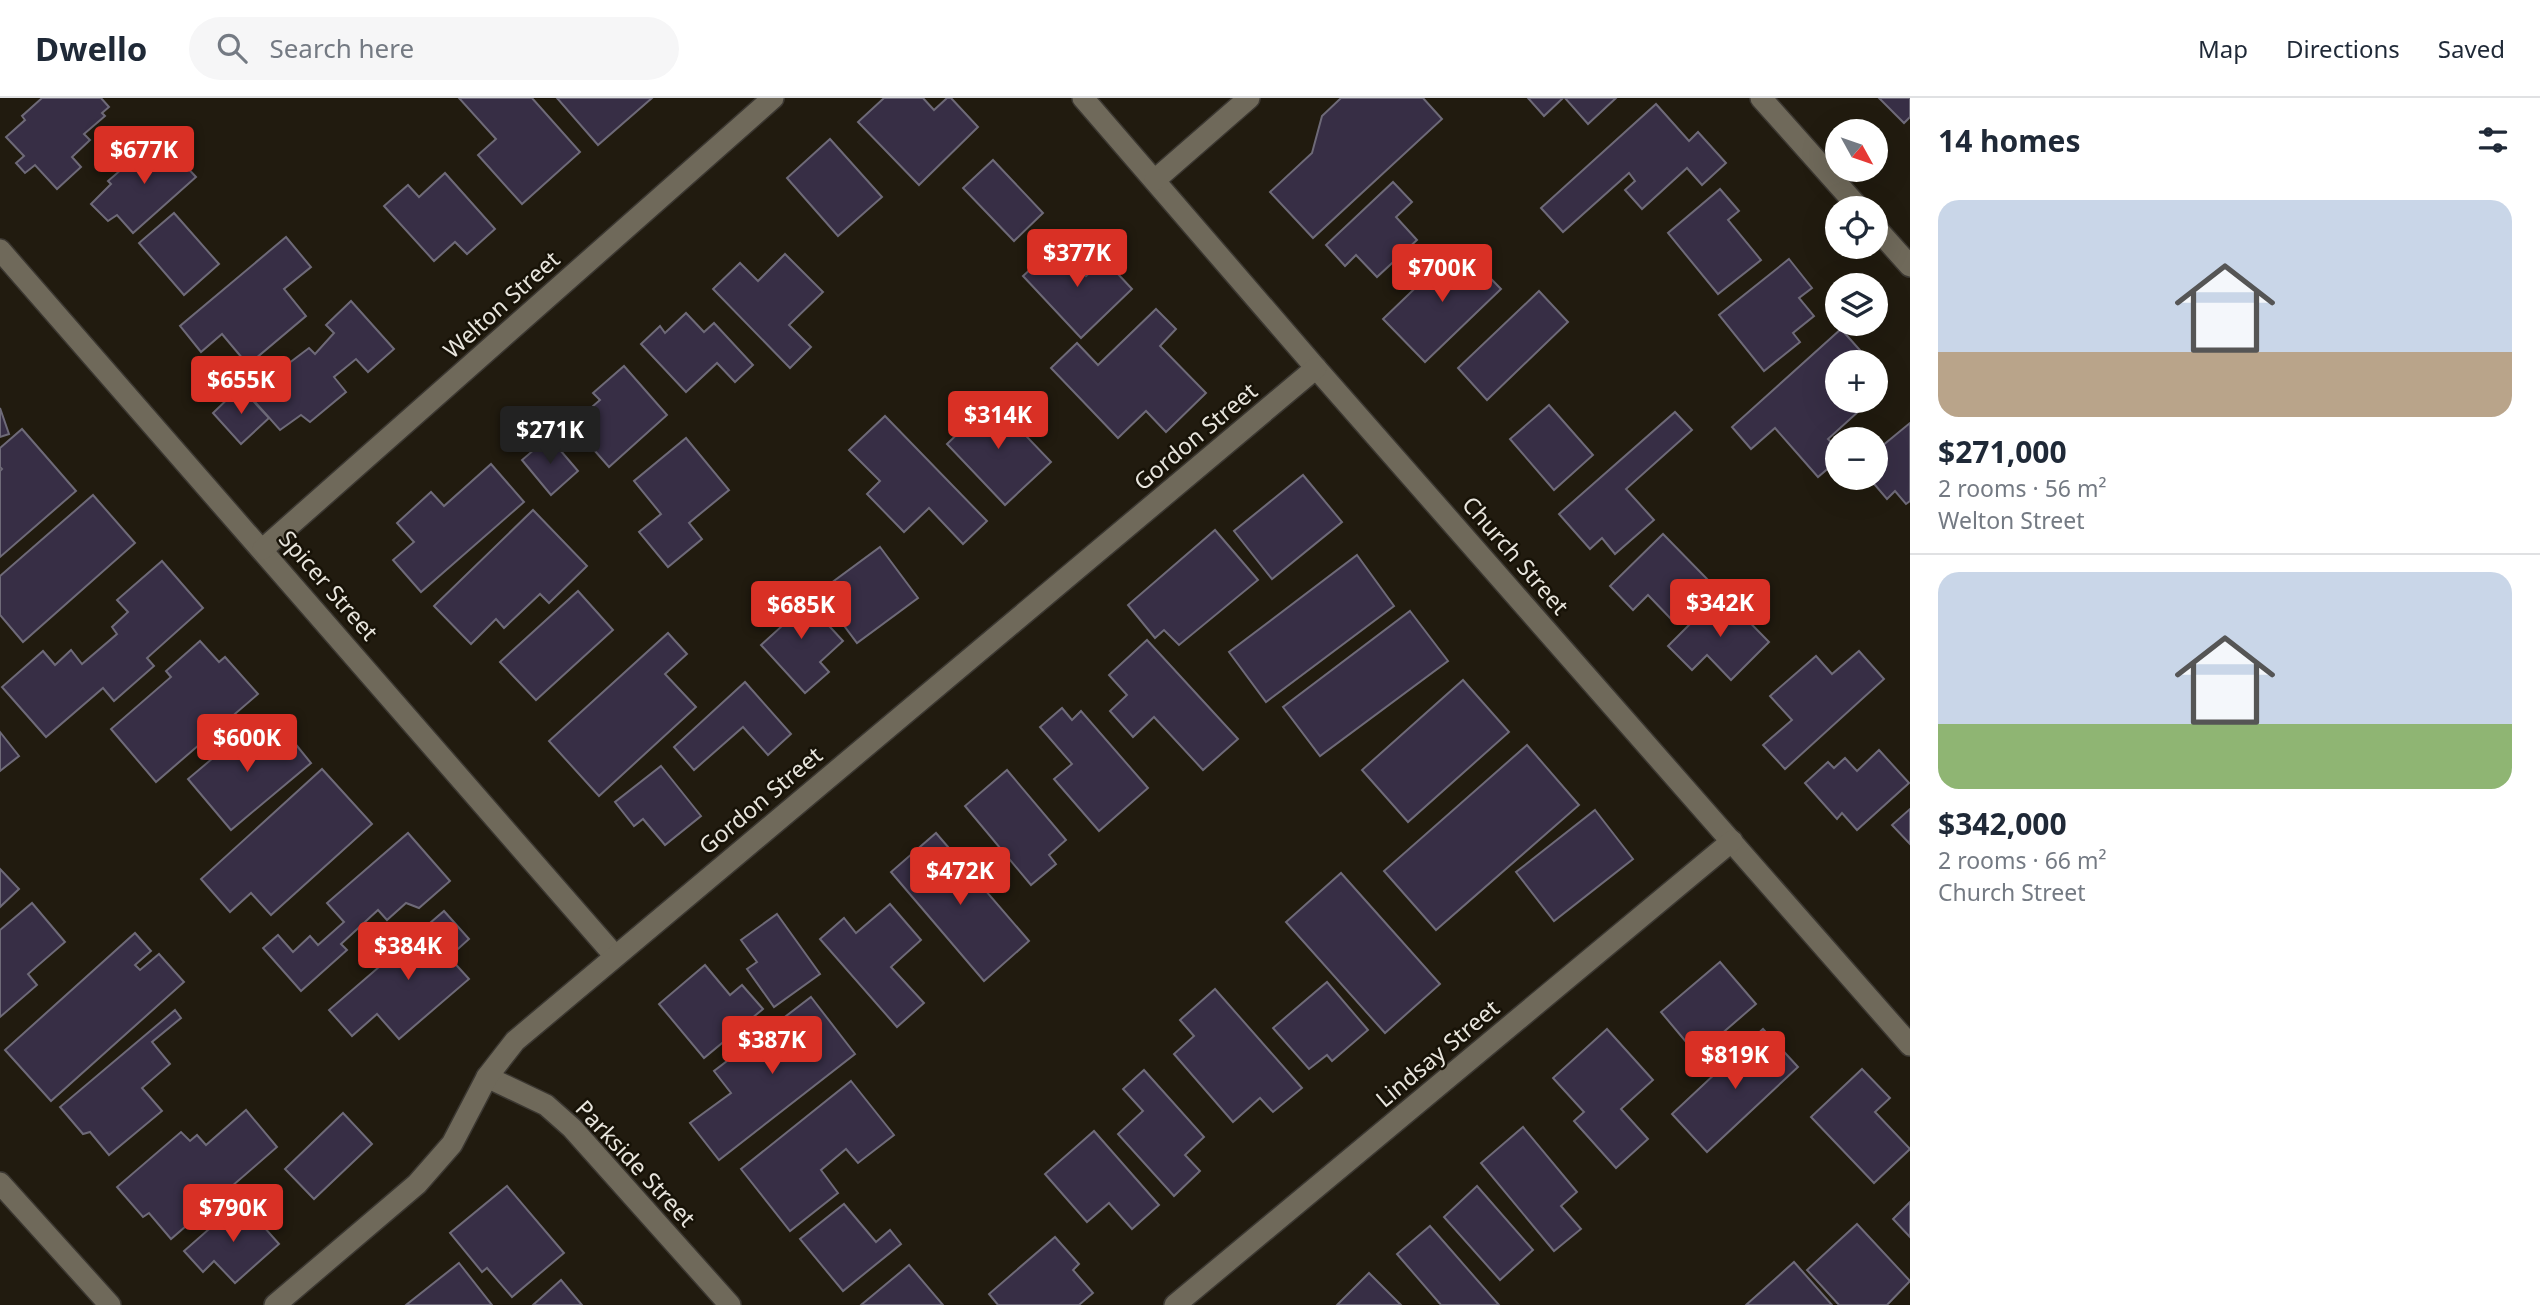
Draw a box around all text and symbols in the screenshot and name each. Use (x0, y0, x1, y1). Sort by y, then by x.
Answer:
search box (189, 17, 679, 80)
text: Dwello (35, 26, 147, 71)
icon: search (213, 29, 251, 67)
text: Search here (269, 30, 414, 66)
text: Map (2198, 32, 2248, 65)
text: Directions (2286, 32, 2400, 65)
text: Saved (2438, 32, 2505, 65)
north arrow (1825, 119, 1888, 182)
map controls (1825, 119, 1888, 490)
text: 14 homes (1938, 120, 2081, 161)
icon: filters (2474, 121, 2512, 159)
pin: $677K (95, 126, 193, 186)
text: $677K (110, 133, 178, 165)
button: locate (1825, 196, 1888, 259)
pin: $377K (1028, 230, 1126, 289)
text: $377K (1043, 236, 1111, 268)
street label: Welton Street (436, 243, 566, 365)
pin: $700K (1393, 244, 1491, 304)
icon: home (2162, 245, 2288, 371)
text: $700K (1408, 251, 1476, 283)
button: layers (1825, 273, 1888, 336)
button: + (1825, 350, 1888, 413)
pin: $655K (192, 356, 290, 416)
text: $655K (207, 363, 275, 395)
street label: Gordon Street (1126, 375, 1264, 497)
pin: $314K (949, 392, 1047, 451)
text: $314K (964, 398, 1032, 430)
pin: $271K (501, 406, 599, 466)
text: $271K (516, 413, 584, 445)
button: − (1825, 427, 1888, 490)
text: $271,000 (1938, 431, 2067, 472)
text: 2 rooms · 56 m² (1938, 472, 2107, 504)
street label: Church Street (1456, 489, 1576, 621)
text: Welton Street (1938, 504, 2084, 536)
street label: Spicer Street (272, 523, 386, 647)
pin: $342K (1671, 580, 1769, 639)
pin: $685K (752, 582, 850, 641)
text: $342K (1686, 586, 1754, 618)
text: $685K (767, 588, 835, 620)
icon: home (2162, 617, 2288, 743)
pin: $600K (198, 714, 296, 774)
text: $600K (213, 721, 281, 753)
street label: Gordon Street (691, 739, 829, 861)
text: $342,000 (1938, 803, 2067, 844)
text: 2 rooms · 66 m² (1938, 844, 2107, 876)
pin: $472K (911, 848, 1009, 907)
text: $472K (926, 854, 994, 886)
text: Church Street (1938, 876, 2085, 908)
pin: $384K (359, 922, 457, 982)
text: $384K (374, 929, 442, 961)
street label: Lindsay Street (1368, 992, 1506, 1114)
pin: $387K (723, 1016, 821, 1076)
text: $387K (738, 1023, 806, 1055)
pin: $819K (1686, 1032, 1784, 1091)
text: $819K (1701, 1038, 1769, 1070)
street label: Parkside Street (569, 1093, 703, 1233)
pin: $790K (184, 1184, 282, 1244)
text: $790K (199, 1191, 267, 1223)

